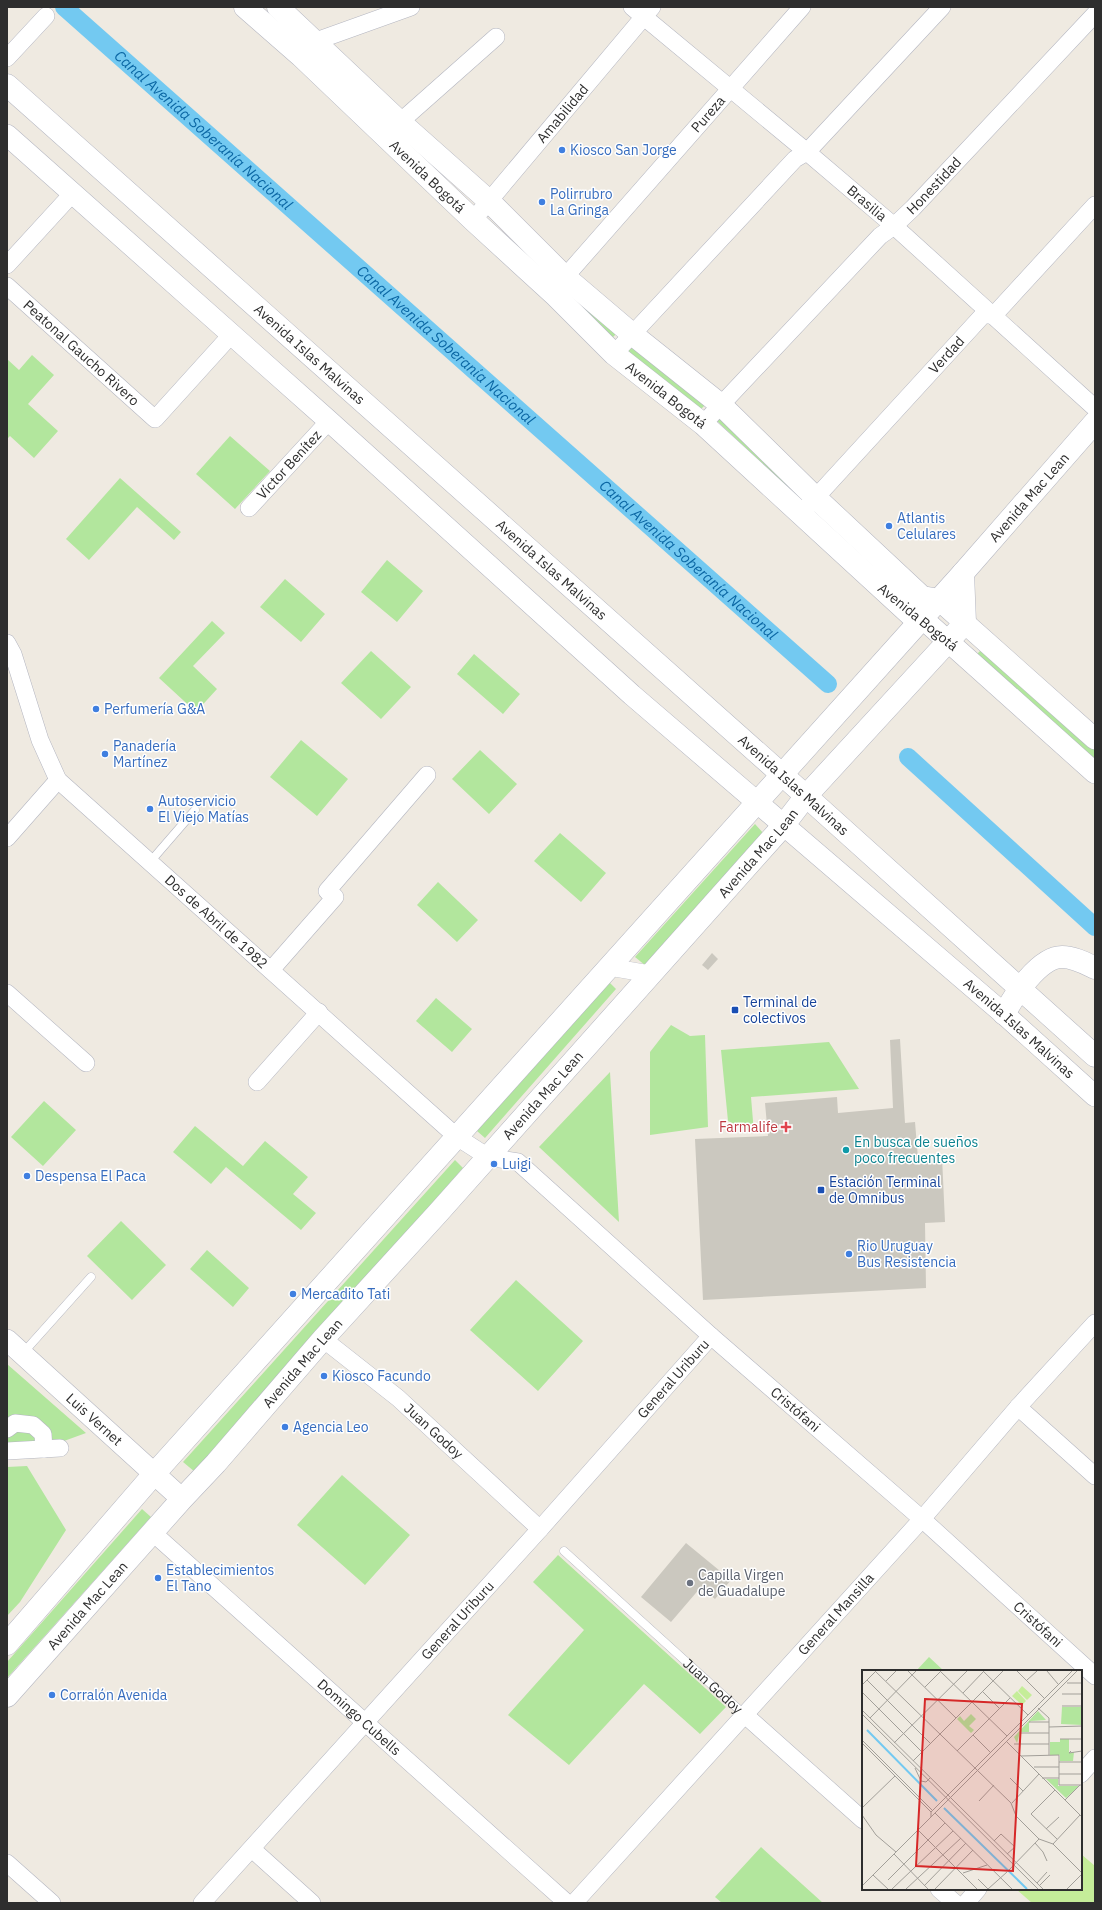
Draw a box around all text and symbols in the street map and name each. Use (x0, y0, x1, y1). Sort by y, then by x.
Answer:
water label: Canal Avenida Soberanía Nacional (111, 46, 297, 214)
street label: Amabilidad (533, 80, 592, 147)
street label: Pureza (687, 92, 729, 136)
street label: Avenida Bogotá (386, 136, 469, 217)
place label: Kiosco San Jorge (570, 141, 677, 159)
marker: Kiosco San Jorge (557, 145, 567, 155)
street label: Honestidad (903, 153, 965, 218)
street label: Brasilia (843, 181, 891, 225)
place label: Polirrubro La Gringa (550, 185, 613, 219)
marker: Polirrubro La Gringa (537, 197, 547, 207)
water label: Canal Avenida Soberanía Nacional (353, 261, 539, 429)
street label: Peatonal Gaucho Rivero (20, 296, 143, 410)
street label: Avenida Islas Malvinas (250, 300, 369, 408)
street label: Verdad (925, 332, 968, 377)
street label: Avenida Bogotá (622, 358, 711, 433)
street label: Víctor Benítez (253, 426, 326, 503)
street label: Avenida Mac Lean (985, 449, 1073, 546)
water label: Canal Avenida Soberanía Nacional (596, 476, 781, 644)
place label: Atlantis Celulares (897, 509, 956, 543)
street label: Avenida Islas Malvinas (492, 515, 611, 624)
marker: Atlantis Celulares (884, 521, 894, 531)
street label: Avenida Bogotá (874, 579, 962, 655)
place label: Perfumería G&A (104, 700, 205, 718)
marker: Perfumería G&A (91, 704, 101, 714)
street label: Avenida Islas Malvinas (734, 731, 853, 839)
place label: Panadería Martínez (113, 737, 177, 771)
marker: Panadería Martínez (100, 749, 110, 759)
place label: Autoservicio El Viejo Matías (158, 792, 249, 826)
marker: Autoservicio El Viejo Matías (145, 804, 155, 814)
street label: Avenida Mac Lean (714, 805, 802, 902)
street label: Dos de Abril de 1982 (161, 871, 272, 972)
street label: Avenida Islas Malvinas (960, 974, 1079, 1082)
place label: Terminal de colectivos (743, 993, 817, 1027)
marker: Terminal de colectivos (730, 1005, 740, 1015)
street label: Avenida Mac Lean (499, 1047, 587, 1143)
place label: Farmalife (719, 1118, 778, 1136)
marker: Farmalife (781, 1122, 791, 1132)
place label: En busca de sueños poco frecuentes (854, 1133, 978, 1167)
marker: En busca de sueños poco frecuentes (841, 1145, 851, 1155)
place label: Luigi (502, 1155, 531, 1173)
marker: Luigi (489, 1159, 499, 1169)
place label: Despensa El Paca (35, 1167, 146, 1185)
marker: Despensa El Paca (22, 1171, 32, 1181)
place label: Estación Terminal de Omnibus (829, 1173, 941, 1207)
marker: Estación Terminal de Omnibus (816, 1185, 826, 1195)
place label: Rio Uruguay Bus Resistencia (857, 1237, 957, 1271)
marker: Rio Uruguay Bus Resistencia (844, 1249, 854, 1259)
place label: Mercadito Tati (301, 1285, 390, 1303)
marker: Mercadito Tati (288, 1289, 298, 1299)
street label: Avenida Mac Lean (259, 1315, 346, 1412)
street label: General Uriburu (633, 1335, 713, 1422)
place label: Kiosco Facundo (332, 1367, 431, 1385)
marker: Kiosco Facundo (319, 1371, 329, 1381)
street label: Cristófani (767, 1383, 824, 1436)
street label: Luis Vernet (62, 1389, 126, 1450)
street label: Juan Godoy (400, 1399, 467, 1463)
place label: Agencia Leo (293, 1418, 369, 1436)
marker: Agencia Leo (280, 1422, 290, 1432)
street label: Avenida Mac Lean (43, 1557, 132, 1654)
place label: Establecimientos El Tano (166, 1561, 274, 1595)
place label: Capilla Virgen de Guadalupe (698, 1566, 786, 1600)
street label: General Mansilla (794, 1569, 878, 1659)
marker: Establecimientos El Tano (153, 1573, 163, 1583)
street label: General Uriburu (417, 1577, 498, 1663)
marker: Capilla Virgen de Guadalupe (685, 1578, 695, 1588)
street label: Cristófani (1010, 1597, 1066, 1651)
street label: Juan Godoy (679, 1654, 747, 1718)
inset map (862, 1670, 1082, 1890)
street label: Domingo Cubells (314, 1675, 405, 1760)
place label: Corralón Avenida (60, 1686, 168, 1704)
marker: Corralón Avenida (47, 1690, 57, 1700)

